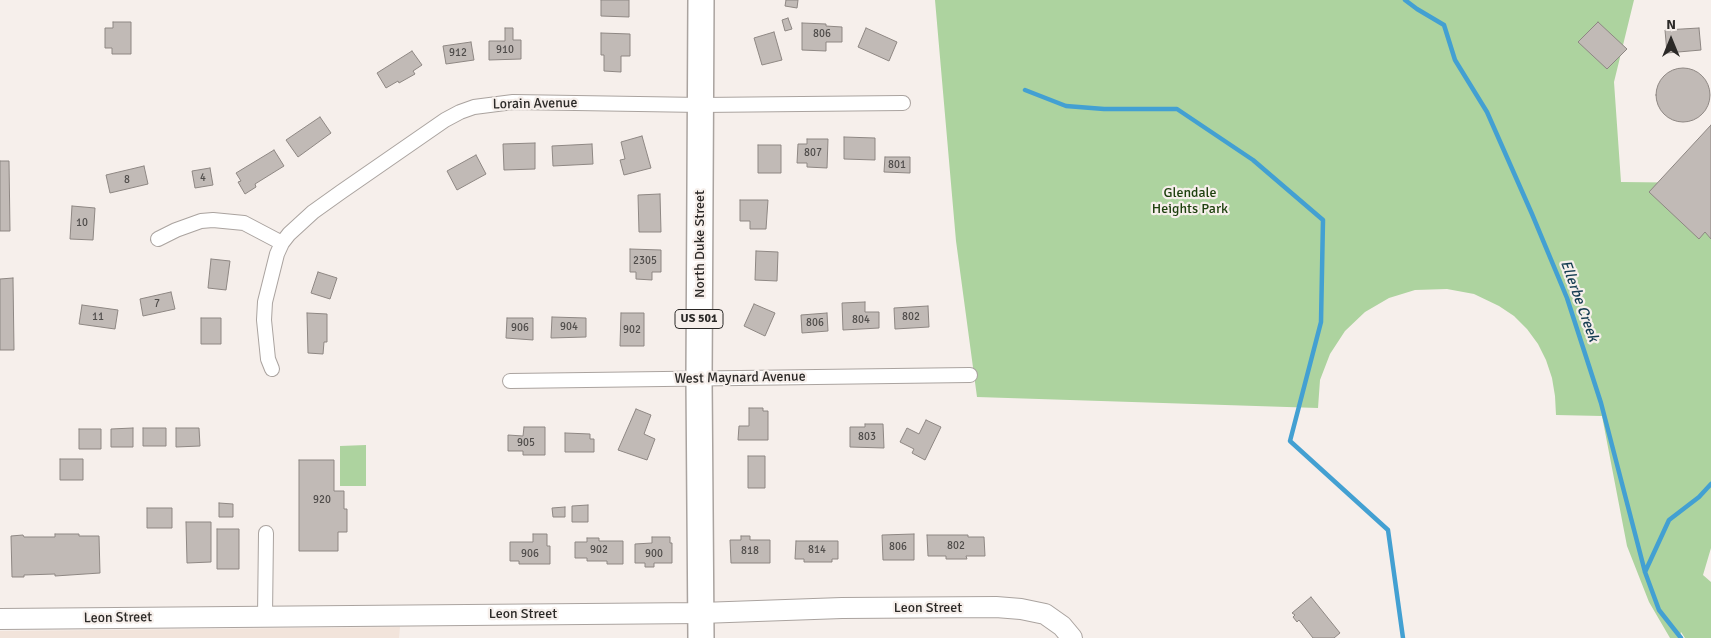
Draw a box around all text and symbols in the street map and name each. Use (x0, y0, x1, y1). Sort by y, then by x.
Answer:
north arrow (1646, 15, 1696, 65)
text: N (1666, 16, 1676, 33)
house number: 806 (813, 27, 831, 41)
house number: 910 (496, 43, 514, 57)
house number: 912 (449, 46, 467, 60)
street label: Lorain Avenue (493, 95, 577, 113)
house number: 807 (804, 146, 822, 160)
house number: 801 (888, 158, 906, 172)
house number: 4 (200, 171, 206, 185)
house number: 8 (124, 173, 130, 187)
park label: Glendale Heights Park (1152, 185, 1228, 218)
street label: North Duke Street (692, 190, 708, 298)
house number: 10 (76, 216, 88, 230)
house number: 2305 (633, 254, 657, 268)
water label: Ellerbe Creek (1556, 258, 1602, 344)
house number: 7 (154, 297, 160, 311)
house number: 11 (92, 310, 104, 324)
road number: US 501 (675, 310, 723, 328)
house number: 802 (902, 310, 920, 324)
house number: 804 (852, 313, 870, 327)
house number: 806 (806, 316, 824, 330)
house number: 904 (560, 320, 578, 334)
house number: 906 (511, 321, 529, 335)
house number: 902 (623, 323, 641, 337)
street label: West Maynard Avenue (674, 368, 806, 388)
house number: 803 (858, 430, 876, 444)
house number: 905 (517, 436, 535, 450)
house number: 920 (313, 493, 331, 507)
house number: 802 (947, 539, 965, 553)
house number: 806 (889, 540, 907, 554)
house number: 902 (590, 543, 608, 557)
house number: 814 (808, 543, 826, 557)
house number: 818 (741, 544, 759, 558)
house number: 906 (521, 547, 539, 561)
house number: 900 (645, 547, 663, 561)
street label: Leon Street (894, 600, 962, 616)
street label: Leon Street (489, 606, 557, 622)
street label: Leon Street (84, 609, 152, 627)

